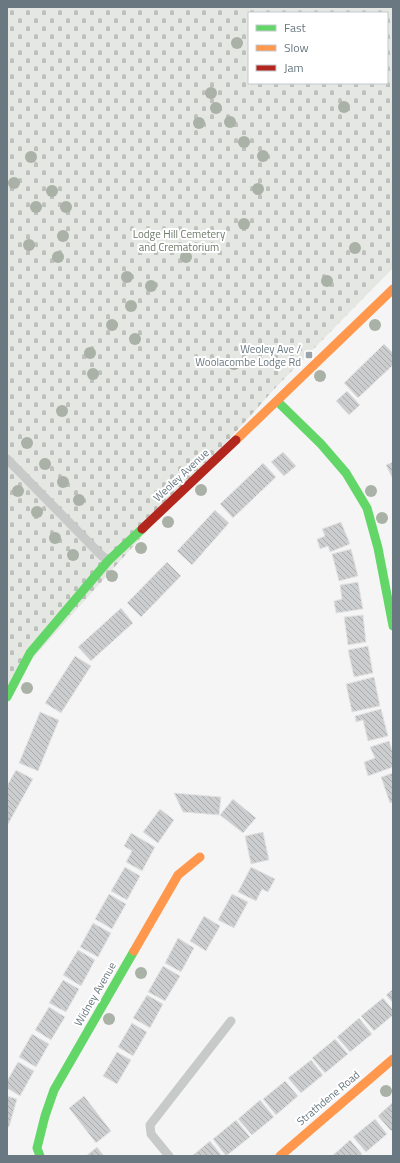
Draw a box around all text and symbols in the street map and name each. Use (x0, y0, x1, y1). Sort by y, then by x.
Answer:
legend (248, 12, 388, 84)
text: Fast (284, 18, 307, 37)
text: Slow (284, 38, 309, 57)
text: Jam (284, 58, 304, 77)
park label: Lodge Hill Cemetery and Crematorium (133, 226, 226, 255)
place label: Weoley Ave / Woolacombe Lodge Rd (195, 341, 301, 370)
marker: Weoley Ave / Woolacombe Lodge Rd (304, 350, 314, 360)
street label: Weoley Avenue (150, 445, 213, 505)
street label: Widney Avenue (70, 959, 120, 1029)
street label: Strathdene Road (293, 1067, 363, 1129)

